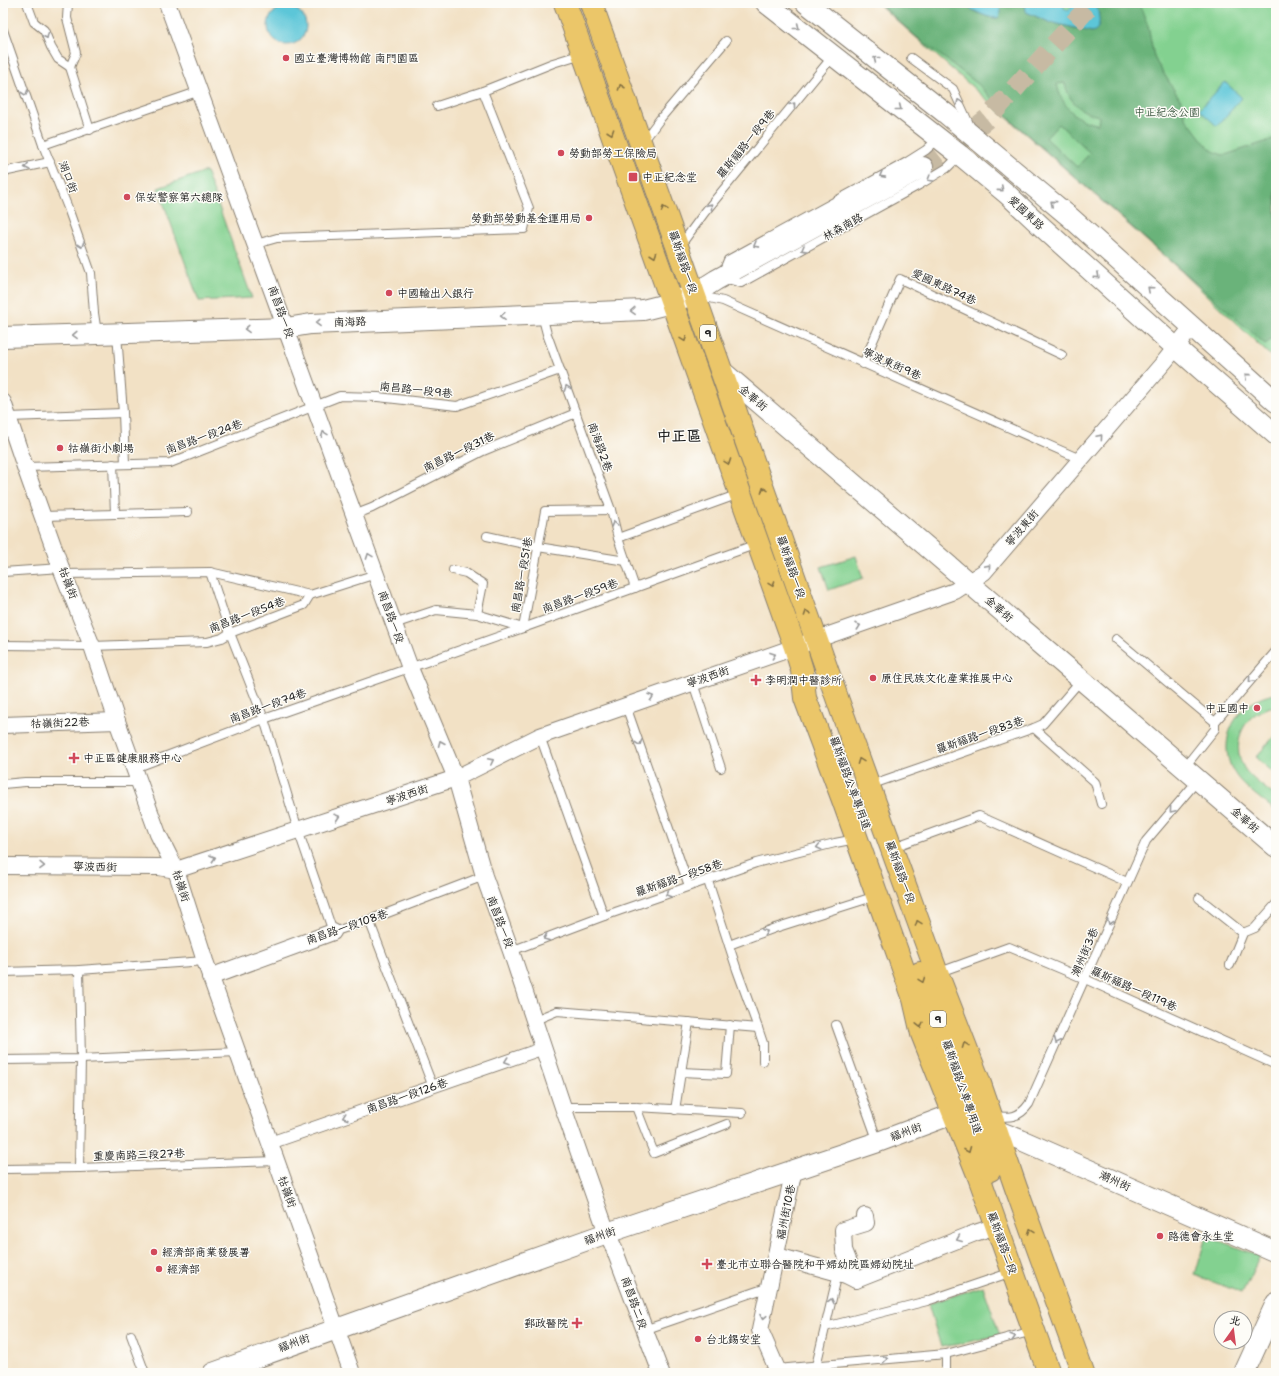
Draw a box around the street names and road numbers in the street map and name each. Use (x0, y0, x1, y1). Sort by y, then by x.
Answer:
street label: 羅斯福路一段9巷 (714, 106, 778, 182)
street label: 湖口街 (55, 159, 81, 196)
street label: 愛國東路 (1005, 193, 1047, 233)
street label: 林森南路 (820, 210, 866, 244)
street label: 羅斯福路一段 (665, 228, 701, 296)
street label: 愛國東路74巷 (909, 265, 979, 309)
street label: 南昌路一段 (265, 284, 297, 340)
street label: 南海路 (333, 314, 367, 330)
road number: 9 (700, 325, 716, 341)
street label: 寧波東街9巷 (860, 344, 924, 384)
street label: 南昌路一段9巷 (379, 379, 453, 401)
street label: 金華街 (736, 382, 771, 415)
street label: 南昌路一段24巷 (164, 416, 244, 458)
street label: 南海路2巷 (584, 420, 616, 474)
street label: 南昌路一段31巷 (421, 428, 497, 476)
street label: 寧波東街 (1002, 506, 1043, 550)
street label: 羅斯福路一段 (773, 533, 809, 601)
street label: 南昌路一段51巷 (508, 536, 536, 614)
street label: 牯嶺街 (55, 565, 81, 602)
street label: 南昌路一段59巷 (540, 575, 620, 617)
street label: 南昌路一段 (375, 589, 407, 645)
street label: 金華街 (982, 593, 1017, 626)
street label: 南昌路一段54巷 (207, 594, 287, 636)
street label: 寧波西街 (685, 662, 732, 691)
street label: 南昌路一段74巷 (227, 685, 309, 727)
street label: 羅斯福路一段83巷 (934, 713, 1026, 757)
street label: 牯嶺街22巷 (30, 714, 90, 732)
street label: 羅斯福路公車專用道 (826, 734, 874, 832)
street label: 寧波西街 (384, 781, 431, 809)
street label: 金華街 (1228, 804, 1263, 837)
street label: 羅斯福路一段 (882, 838, 918, 906)
street label: 羅斯福路一段58巷 (633, 856, 725, 900)
street label: 寧波西街 (73, 859, 118, 875)
street label: 牯嶺街 (169, 868, 194, 905)
street label: 南昌路一段 (483, 894, 517, 950)
street label: 南昌路一段108巷 (304, 906, 390, 948)
street label: 潮州街3巷 (1068, 925, 1102, 979)
street label: 羅斯福路一段119巷 (1088, 963, 1180, 1015)
road number: 9 (930, 1011, 946, 1027)
street label: 羅斯福路公車專用道 (939, 1038, 985, 1136)
street label: 南昌路一段126巷 (364, 1075, 450, 1117)
street label: 福州街 (888, 1119, 925, 1145)
street label: 重慶南路三段27巷 (93, 1146, 185, 1164)
street label: 潮州街 (1097, 1167, 1134, 1195)
street label: 牯嶺街 (274, 1174, 300, 1211)
street label: 福州街10巷 (773, 1183, 799, 1241)
street label: 羅斯福路二段 (984, 1209, 1020, 1277)
street label: 福州街 (582, 1223, 619, 1248)
street label: 南昌路二段 (618, 1275, 650, 1331)
street label: 福州街 (276, 1330, 313, 1356)

